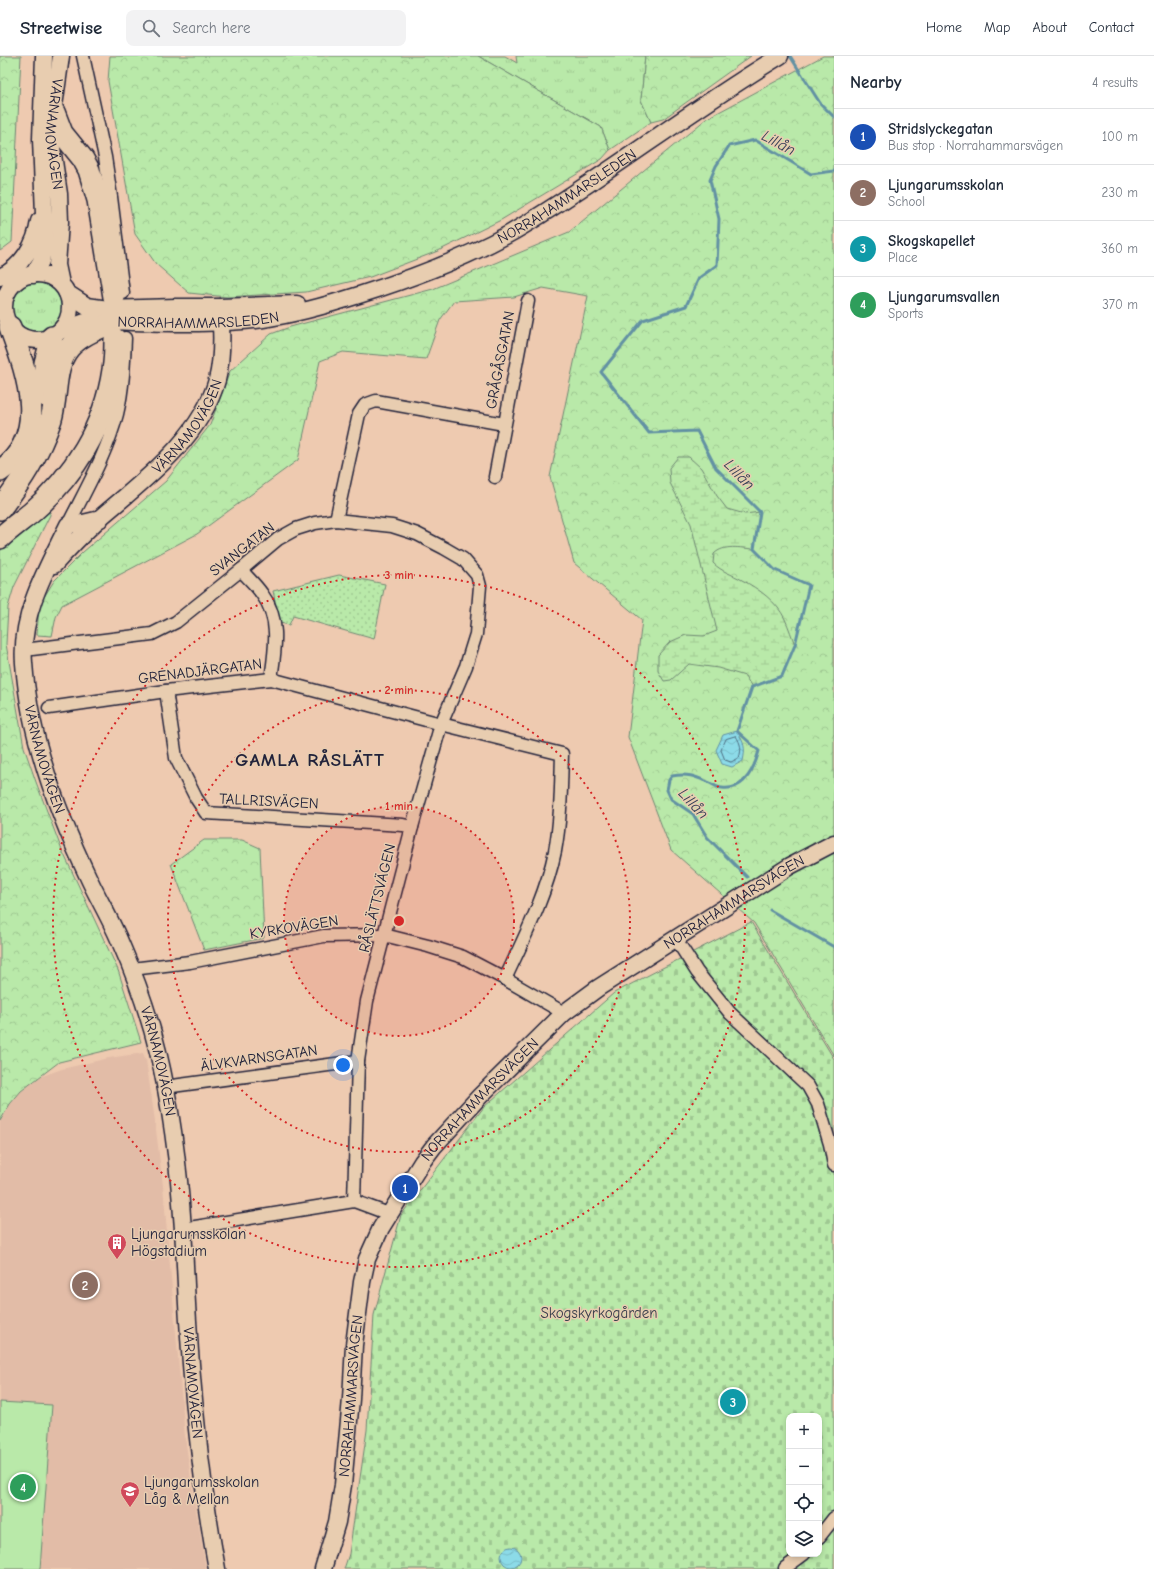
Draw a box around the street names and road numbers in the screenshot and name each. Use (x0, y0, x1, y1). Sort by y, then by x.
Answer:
street label: VÄRNAMOVÄGEN (41, 78, 67, 191)
street label: NORRAHAMMARSLEDEN (494, 145, 640, 248)
street label: NORRAHAMMARSLEDEN (117, 307, 280, 332)
street label: GRÅGÅSGATAN (481, 309, 518, 411)
street label: VÄRNAMOVÄGEN (148, 377, 226, 477)
street label: SVANGATAN (206, 518, 278, 580)
street label: GRENADJÄRGATAN (137, 654, 263, 688)
street label: VÄRNAMOVÄGEN (21, 704, 69, 816)
street label: TALLRISVÄGEN (219, 789, 319, 813)
street label: RÅSLÄTTSVÄGEN (354, 842, 399, 954)
street label: NORRAHAMMARSVÄGEN (660, 851, 807, 953)
street label: KYRKOVÄGEN (248, 911, 340, 943)
street label: VÄRNAMOVÄGEN (137, 1004, 180, 1117)
street label: NORRAHAMMARSVÄGEN (417, 1034, 542, 1164)
street label: ÄLVKVARNSGATAN (199, 1041, 319, 1075)
street label: NORRAHAMMARSVÄGEN (335, 1314, 367, 1478)
street label: VÄRNAMOVÄGEN (179, 1326, 207, 1440)

